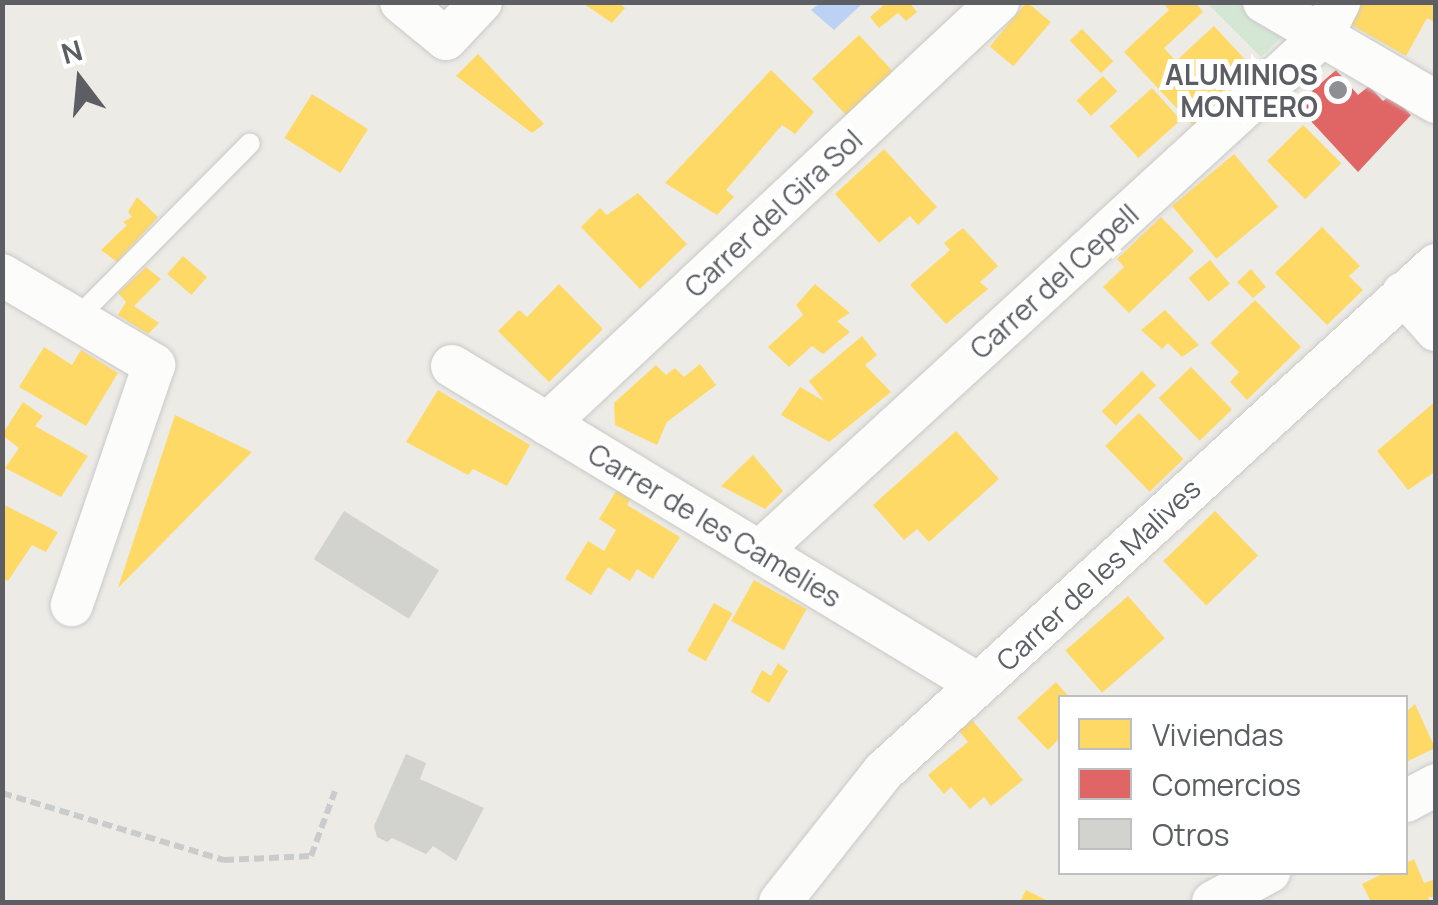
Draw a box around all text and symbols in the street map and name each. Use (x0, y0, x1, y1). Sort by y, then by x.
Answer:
north arrow (30, 30, 130, 130)
text: N (57, 30, 87, 72)
place label: ALUMINIOS MONTERO (1165, 57, 1318, 123)
marker: ALUMINIOS MONTERO (1327, 79, 1349, 101)
street label: Carrer del Gira Sol (677, 122, 869, 304)
street label: Carrer del Cepell (963, 197, 1145, 365)
street label: Carrer de les Camelies (582, 436, 848, 614)
street label: Carrer de les Malives (989, 471, 1207, 677)
legend (1058, 695, 1408, 875)
text: Viviendas (1152, 714, 1284, 755)
text: Comercios (1152, 764, 1301, 805)
text: Otros (1152, 814, 1230, 855)

